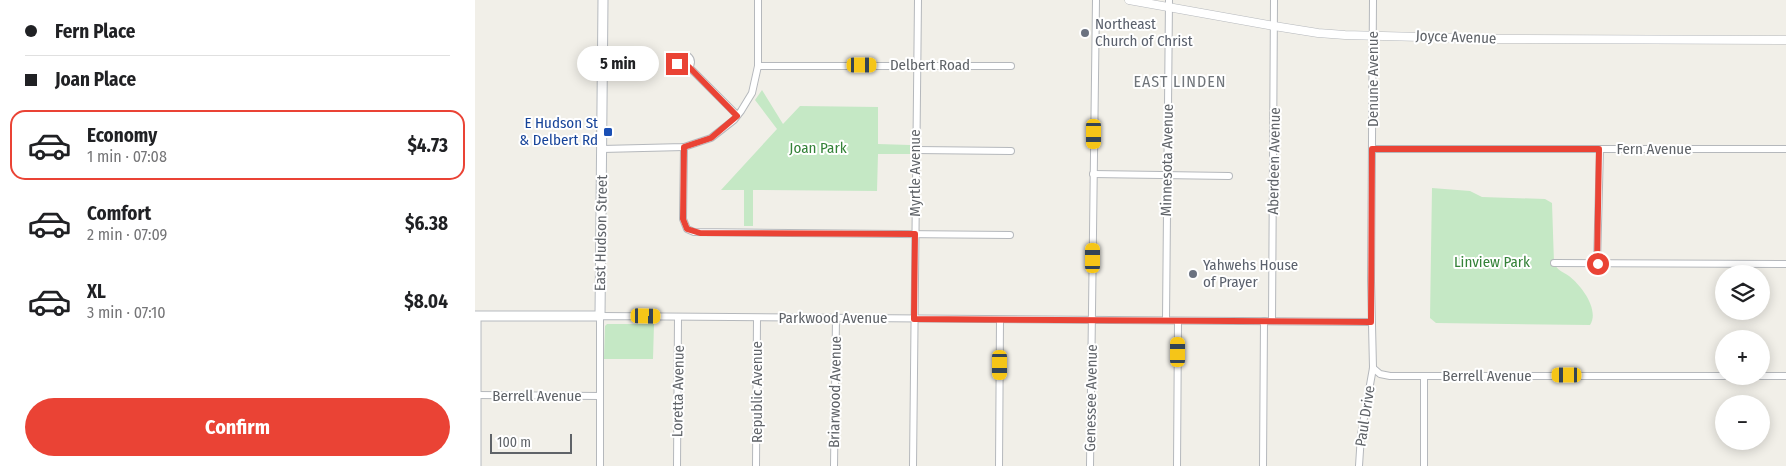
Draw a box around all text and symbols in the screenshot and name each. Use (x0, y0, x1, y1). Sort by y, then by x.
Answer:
place label: Northeast Church of Christ (1095, 15, 1193, 50)
text: Fern Place (55, 20, 135, 43)
marker: Northeast Church of Christ (1079, 27, 1091, 39)
street label: Joyce Avenue (1415, 27, 1497, 47)
street label: Denune Avenue (1364, 31, 1382, 127)
callout: 5 min (577, 46, 659, 82)
route end (666, 53, 688, 75)
text: 5 min (600, 54, 636, 73)
street label: Delbert Road (890, 56, 970, 74)
car (847, 58, 877, 73)
text: Joan Place (55, 68, 136, 91)
district label: EAST LINDEN (1133, 72, 1227, 91)
street label: Minnesota Avenue (1157, 103, 1177, 217)
street label: Aberdeen Avenue (1264, 107, 1284, 215)
place label: E Hudson St & Delbert Rd (519, 114, 598, 149)
car (1086, 119, 1101, 149)
icon: car (27, 123, 72, 168)
text: Economy (87, 124, 157, 147)
marker: E Hudson St & Delbert Rd (602, 126, 614, 138)
street label: Myrtle Avenue (906, 129, 924, 217)
text: $4.73 (407, 134, 448, 157)
park label: Joan Park (789, 139, 847, 157)
street label: Fern Avenue (1616, 140, 1692, 158)
text: 1 min · 07:08 (87, 147, 167, 166)
street label: East Hudson Street (591, 175, 611, 291)
icon: car (27, 201, 72, 246)
text: Comfort (87, 202, 151, 225)
text: $6.38 (405, 212, 448, 235)
text: 2 min · 07:09 (87, 225, 167, 244)
car (1085, 243, 1100, 273)
park label: Linview Park (1454, 253, 1530, 271)
route start (1587, 253, 1609, 275)
place label: Yahwehs House of Prayer (1203, 256, 1298, 291)
map controls (1715, 265, 1770, 450)
button: layers (1715, 265, 1770, 320)
marker: Yahwehs House of Prayer (1187, 268, 1199, 280)
icon: car (27, 279, 72, 324)
text: XL (87, 280, 106, 303)
text: $8.04 (404, 290, 448, 313)
text: 3 min · 07:10 (87, 303, 166, 322)
car (630, 308, 661, 324)
street label: Parkwood Avenue (779, 309, 887, 327)
button: + (1715, 330, 1770, 385)
street label: Briarwood Avenue (825, 336, 845, 448)
car (1170, 337, 1185, 367)
street label: Republic Avenue (748, 341, 766, 443)
street label: Genessee Avenue (1081, 344, 1101, 452)
street label: Loretta Avenue (668, 345, 688, 437)
car (992, 350, 1007, 380)
street label: Berrell Avenue (1442, 367, 1532, 385)
car (1552, 368, 1582, 383)
street label: Paul Drive (1351, 384, 1379, 448)
street label: Berrell Avenue (492, 387, 582, 405)
button: − (1715, 395, 1770, 450)
button: Confirm (25, 398, 450, 456)
scale bar (490, 431, 573, 454)
text: 100 m (497, 434, 531, 451)

